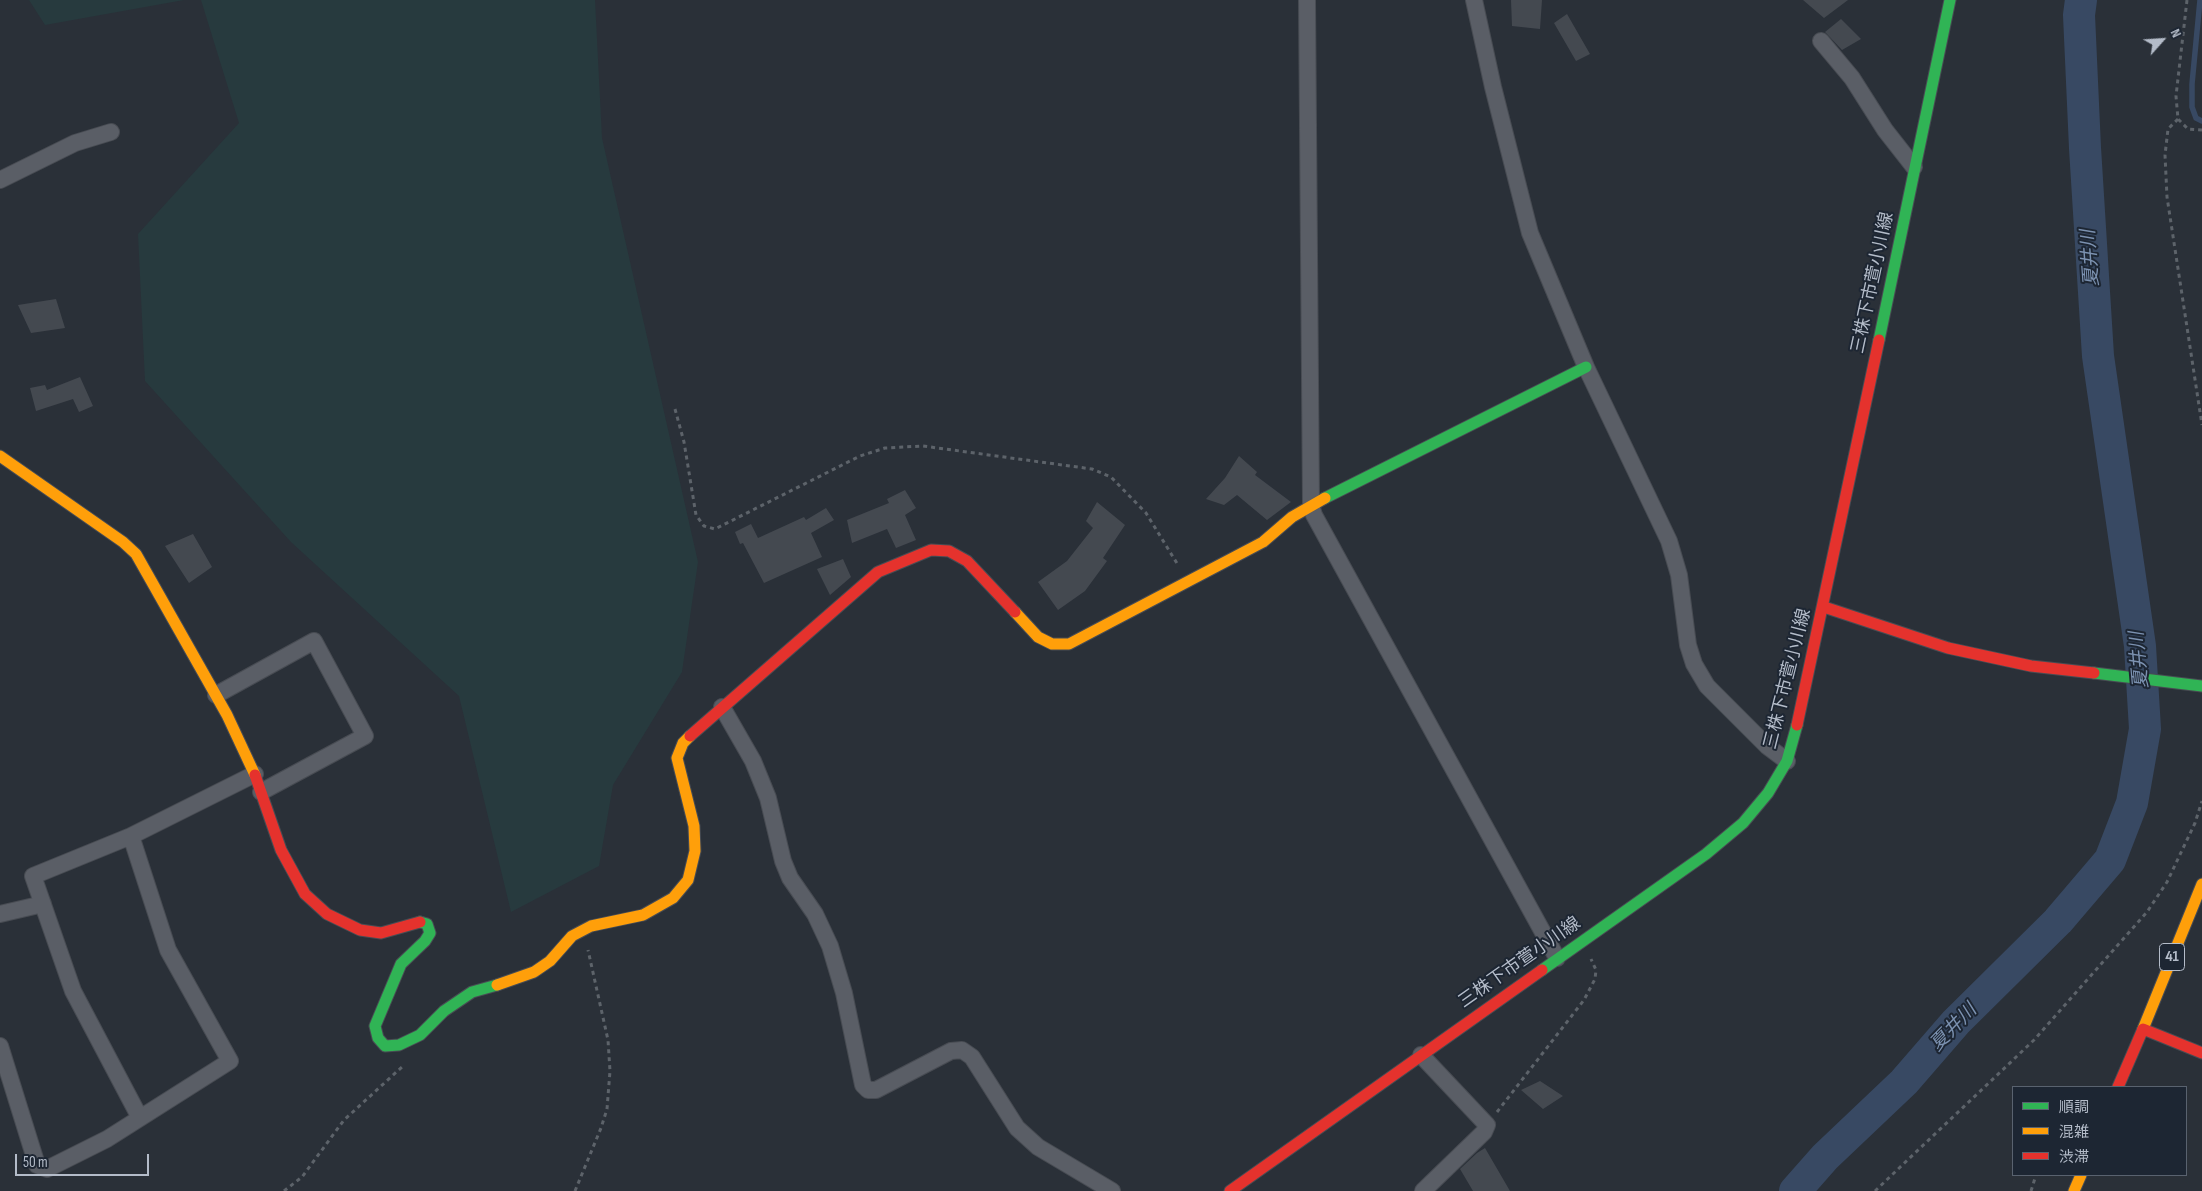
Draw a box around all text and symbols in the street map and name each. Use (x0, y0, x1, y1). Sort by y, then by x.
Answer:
north arrow (2137, 15, 2187, 65)
text: N (2167, 26, 2185, 40)
street label: 三株下市萱小川線 (1847, 210, 1899, 356)
water label: 夏井川 (2078, 229, 2104, 287)
street label: 三株下市萱小川線 (1760, 607, 1816, 751)
water label: 夏井川 (2126, 631, 2154, 689)
street label: 三株下市萱小川線 (1455, 913, 1585, 1013)
road number: 41 (2160, 944, 2184, 970)
water label: 夏井川 (1926, 1000, 1982, 1056)
legend (2012, 1086, 2187, 1176)
text: 順調 (2059, 1098, 2089, 1117)
text: 混雑 (2059, 1123, 2089, 1142)
scale bar (18, 1144, 151, 1176)
text: 渋滞 (2059, 1148, 2089, 1167)
text: 50 m (23, 1153, 48, 1172)

